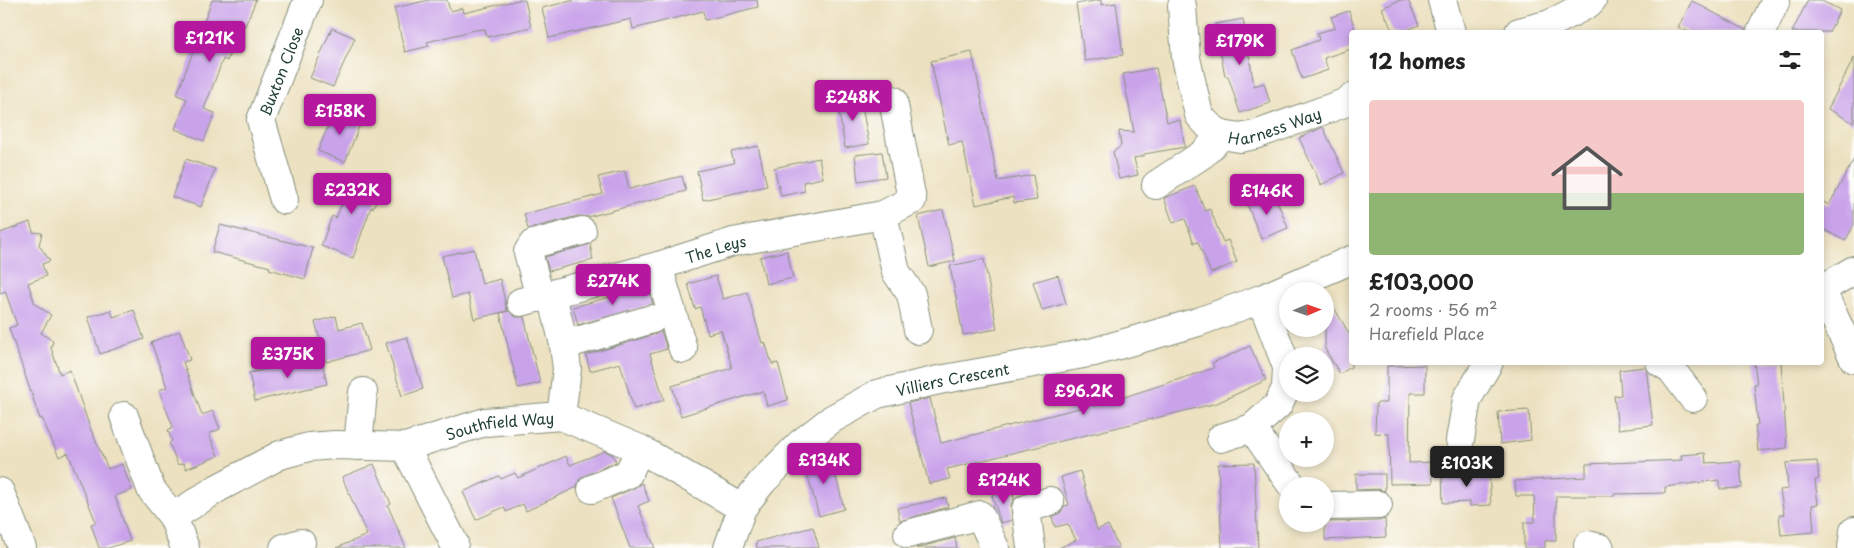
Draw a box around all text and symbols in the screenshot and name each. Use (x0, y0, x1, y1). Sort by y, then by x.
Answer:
pin: £121K (175, 20, 245, 63)
street label: Buxton Close (252, 23, 308, 119)
pin: £179K (1205, 23, 1275, 66)
text: £121K (185, 25, 235, 49)
text: £179K (1216, 28, 1264, 52)
text: 12 homes (1369, 44, 1466, 76)
icon: filters (1776, 46, 1804, 74)
pin: £248K (818, 80, 888, 122)
text: £248K (826, 84, 880, 108)
pin: £158K (305, 94, 375, 136)
text: £158K (315, 98, 365, 122)
street label: Harness Way (1226, 101, 1324, 149)
icon: home (1542, 133, 1632, 223)
pin: £232K (317, 172, 387, 215)
pin: £146K (1232, 174, 1302, 216)
text: £232K (324, 177, 380, 201)
text: £146K (1241, 178, 1293, 202)
street label: The Leys (682, 228, 748, 268)
pin: £274K (578, 264, 648, 306)
text: £103,000 (1369, 265, 1474, 297)
text: £274K (587, 268, 639, 292)
north arrow (1279, 282, 1334, 338)
map controls (1279, 282, 1334, 532)
text: 2 rooms · 56 m² (1369, 297, 1498, 321)
text: Harefield Place (1369, 321, 1484, 345)
pin: £375K (253, 336, 323, 379)
text: £375K (262, 341, 314, 365)
button: layers (1279, 347, 1334, 402)
street label: Villiers Crescent (893, 356, 1011, 401)
pin: £96.2K (1043, 374, 1125, 416)
text: £96.2K (1055, 378, 1113, 402)
street label: Southfield Way (443, 405, 555, 445)
button: + (1279, 412, 1334, 467)
pin: £134K (789, 442, 859, 485)
pin: £103K (1432, 446, 1502, 488)
text: £134K (798, 447, 850, 471)
text: £103K (1441, 450, 1493, 474)
pin: £124K (969, 462, 1039, 505)
text: £124K (978, 467, 1030, 491)
button: − (1279, 477, 1334, 532)

